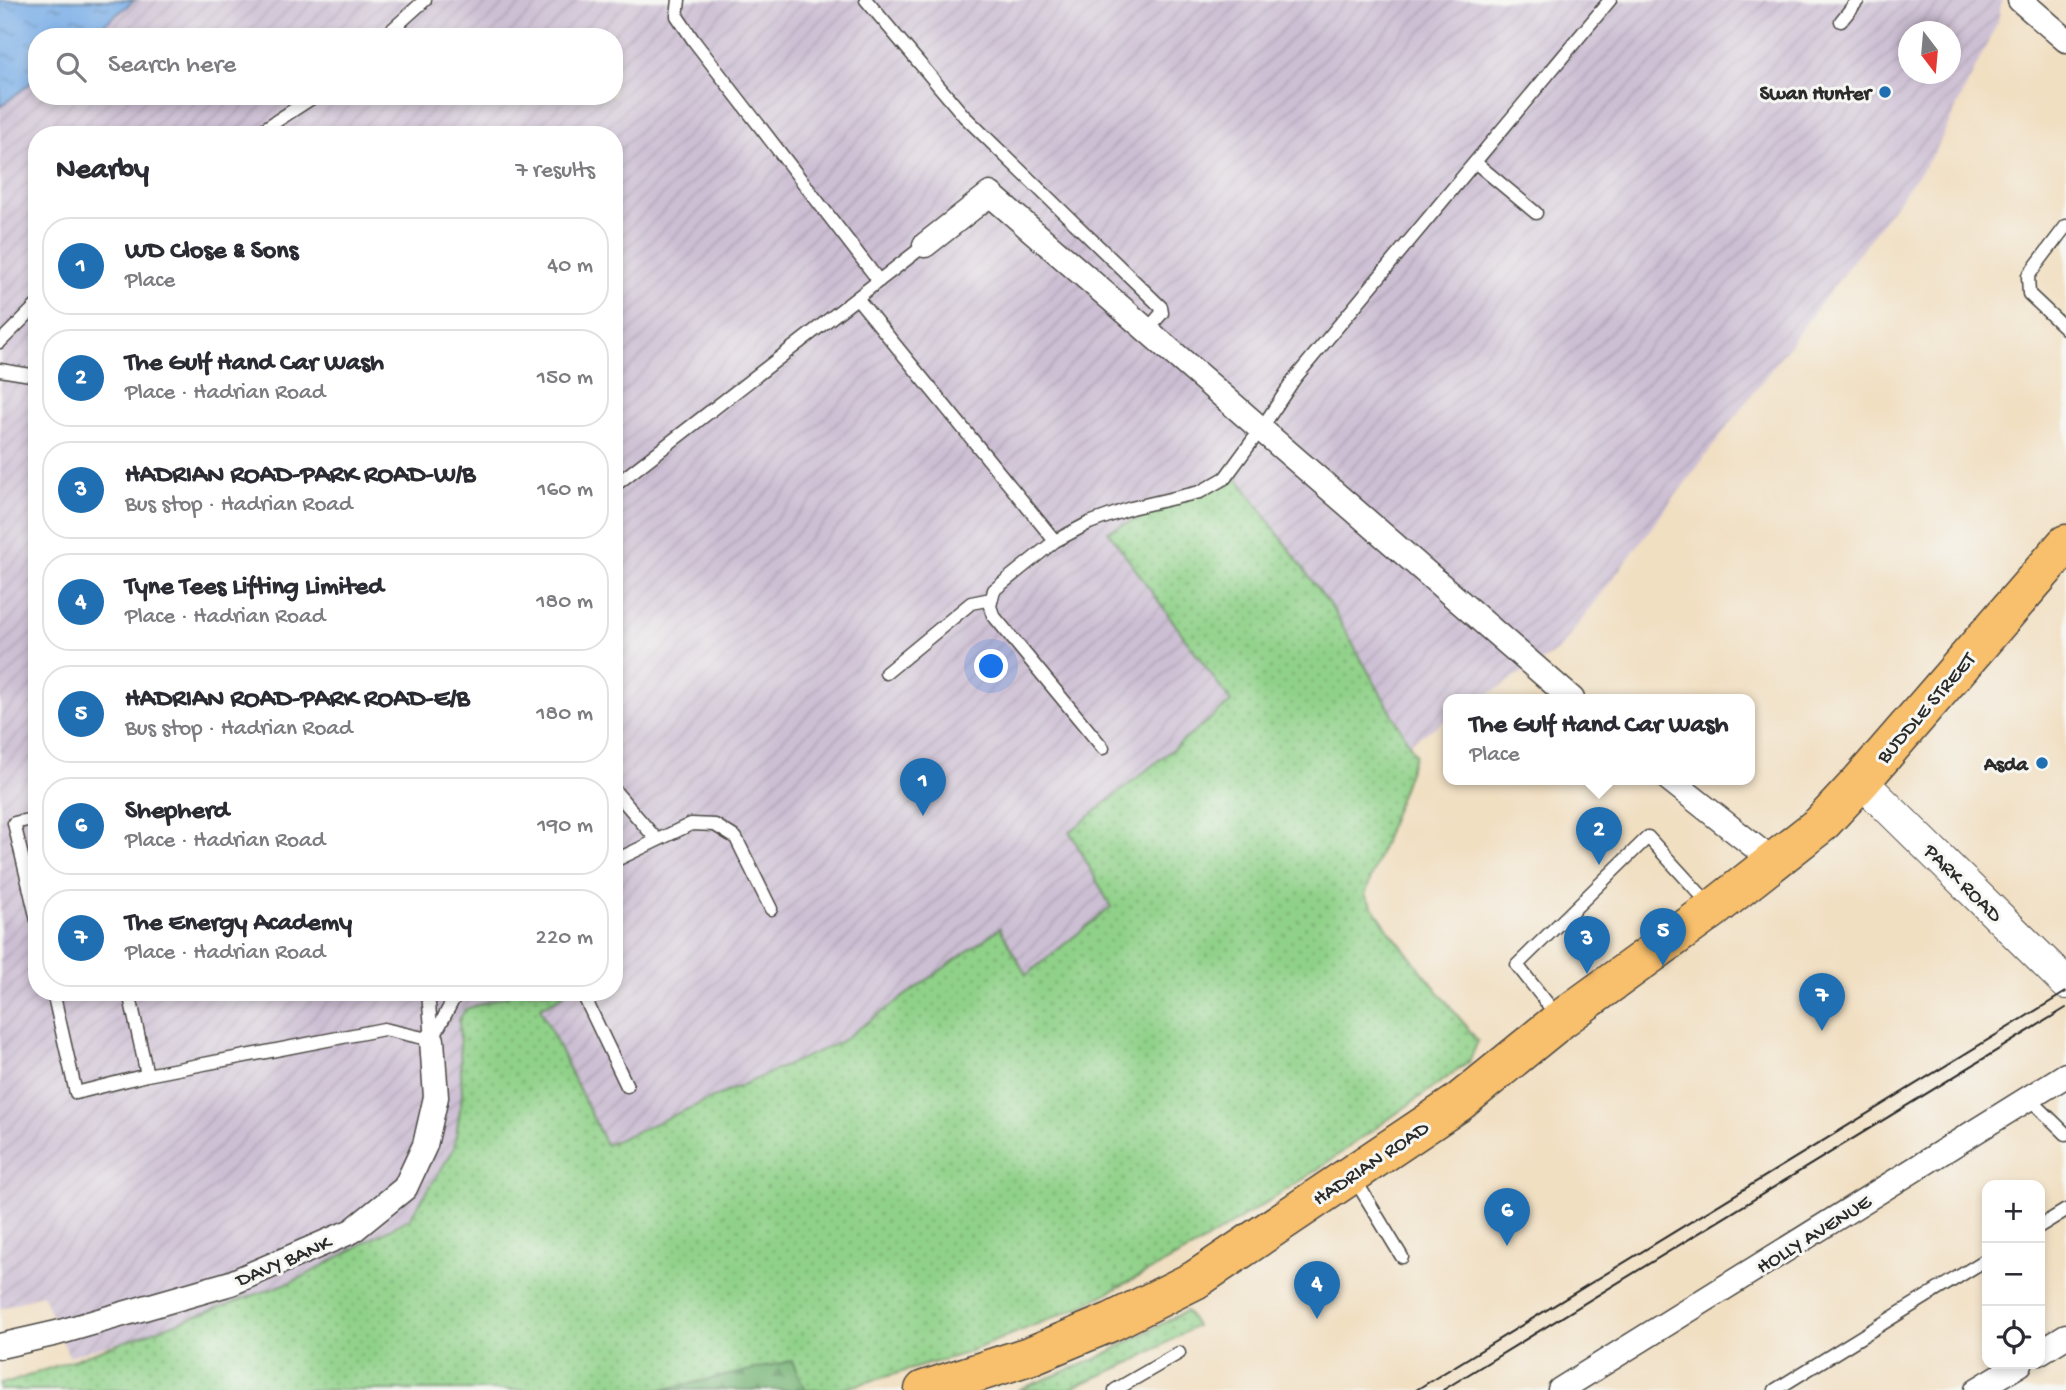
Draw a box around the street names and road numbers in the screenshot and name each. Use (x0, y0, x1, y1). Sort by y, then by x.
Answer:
street label: BUDDLE STREET (1872, 648, 1983, 771)
street label: PARK ROAD (1916, 839, 2006, 929)
street label: HADRIAN ROAD (1309, 1117, 1435, 1213)
street label: HOLLY AVENUE (1753, 1190, 1878, 1281)
street label: DAVY BANK (231, 1231, 338, 1295)

